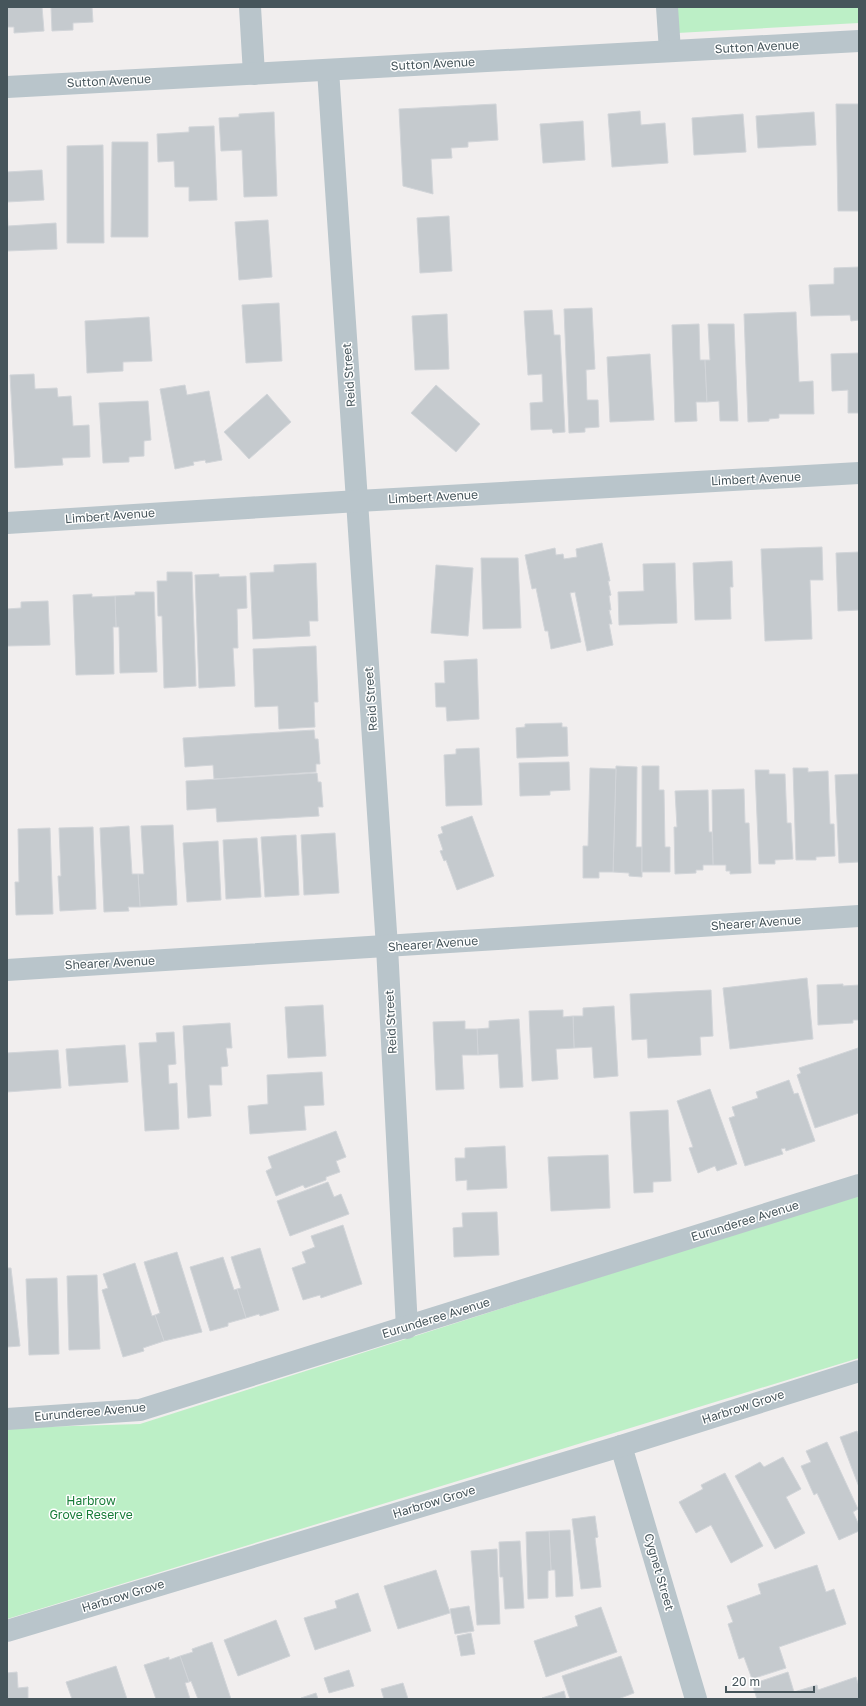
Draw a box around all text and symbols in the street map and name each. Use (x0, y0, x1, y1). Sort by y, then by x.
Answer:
street label: Sutton Avenue (714, 37, 800, 56)
street label: Sutton Avenue (390, 54, 476, 73)
street label: Sutton Avenue (66, 71, 152, 90)
street label: Reid Street (339, 342, 358, 408)
street label: Limbert Avenue (711, 469, 801, 488)
street label: Limbert Avenue (388, 487, 478, 506)
street label: Limbert Avenue (64, 505, 155, 526)
street label: Reid Street (361, 666, 380, 732)
street label: Shearer Avenue (710, 912, 802, 933)
street label: Shearer Avenue (387, 933, 479, 954)
street label: Shearer Avenue (64, 953, 156, 972)
street label: Reid Street (381, 989, 400, 1054)
street label: Eurunderee Avenue (689, 1197, 801, 1244)
street label: Eurunderee Avenue (380, 1294, 492, 1341)
street label: Harbrow Grove (700, 1386, 786, 1427)
street label: Eurunderee Avenue (33, 1399, 146, 1424)
street label: Harbrow Grove (391, 1482, 477, 1521)
park label: Harbrow Grove Reserve (49, 1493, 133, 1522)
street label: Cygnet Street (641, 1531, 678, 1612)
street label: Harbrow Grove (80, 1576, 166, 1615)
scale bar (726, 1668, 814, 1694)
text: 20 m (732, 1674, 760, 1689)

